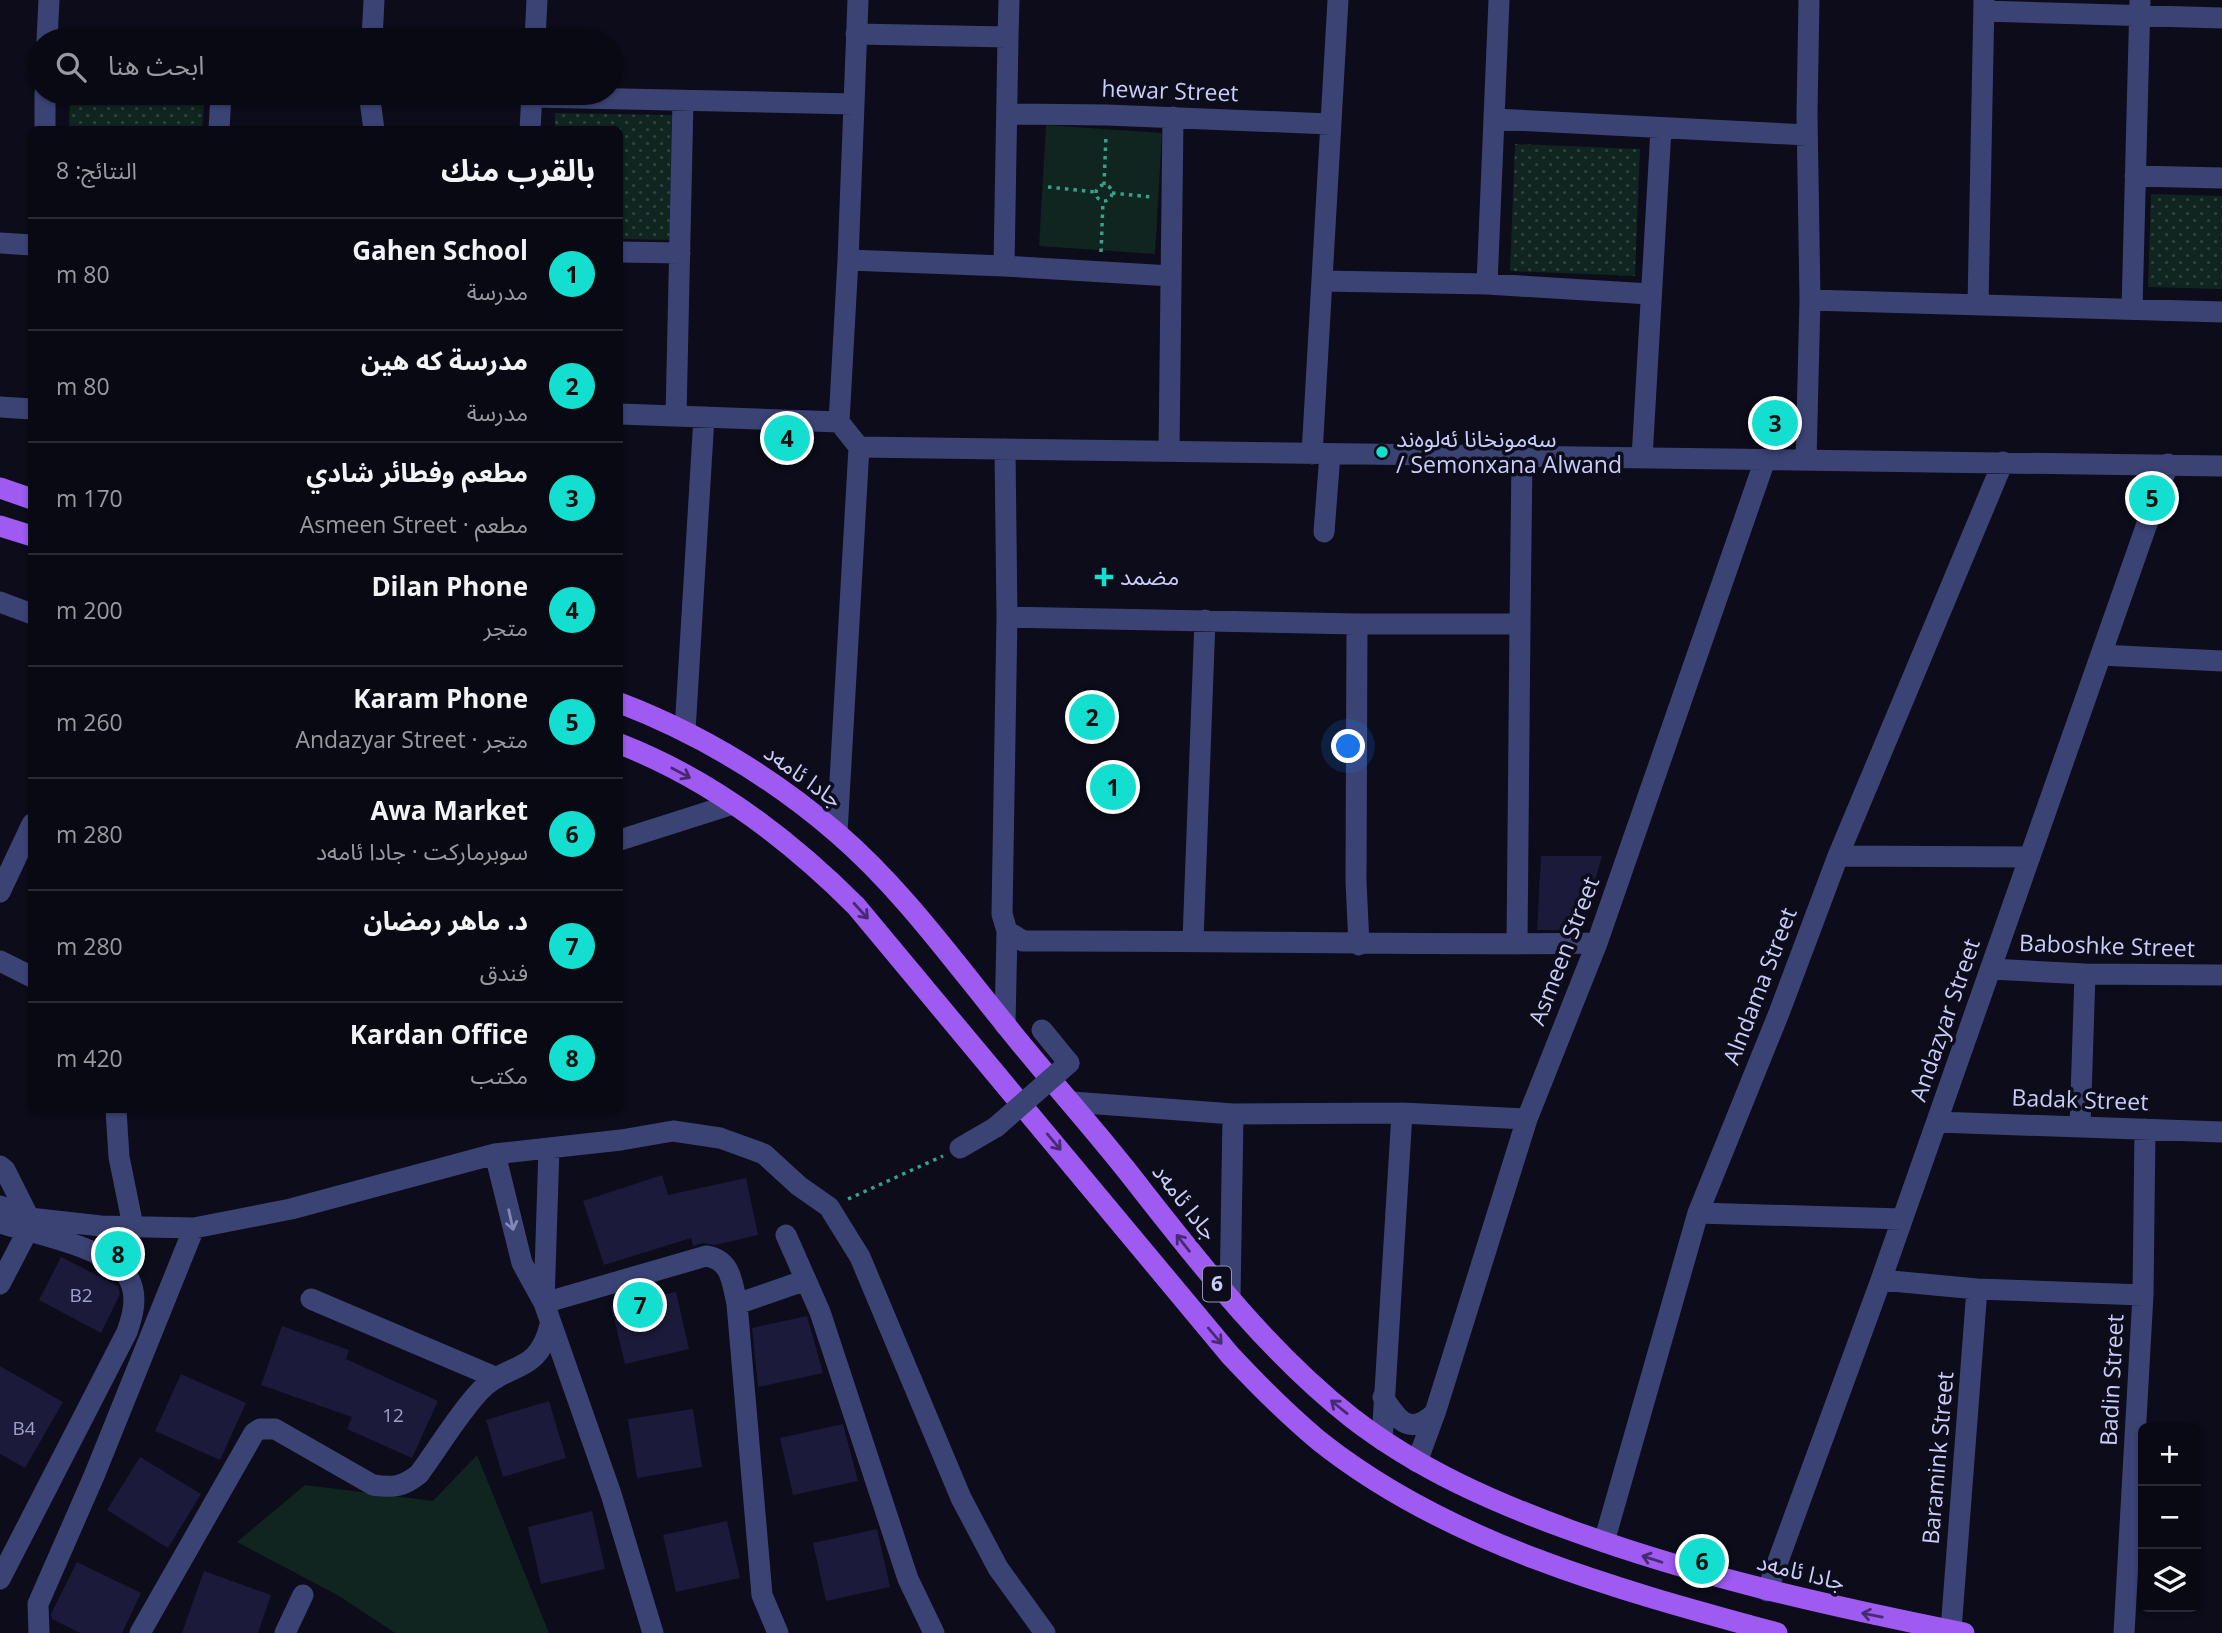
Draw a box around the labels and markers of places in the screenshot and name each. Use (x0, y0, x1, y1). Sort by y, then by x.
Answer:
pin: 3 (1752, 397, 1798, 449)
pin: 4 (764, 412, 810, 464)
place label: سەمونخانا ئەلوەند / Semonxana Alwand (1396, 422, 1622, 480)
marker: سەمونخانا ئەلوەند / Semonxana Alwand (1374, 444, 1390, 460)
pin: 5 (2129, 472, 2175, 524)
place label: مضمد (1120, 560, 1179, 592)
marker: مضمد (1094, 567, 1114, 587)
pin: 2 (1069, 691, 1115, 743)
pin: 1 (1090, 761, 1136, 813)
pin: 8 (95, 1228, 141, 1280)
pin: 7 (617, 1279, 663, 1331)
pin: 6 (1679, 1535, 1725, 1587)

